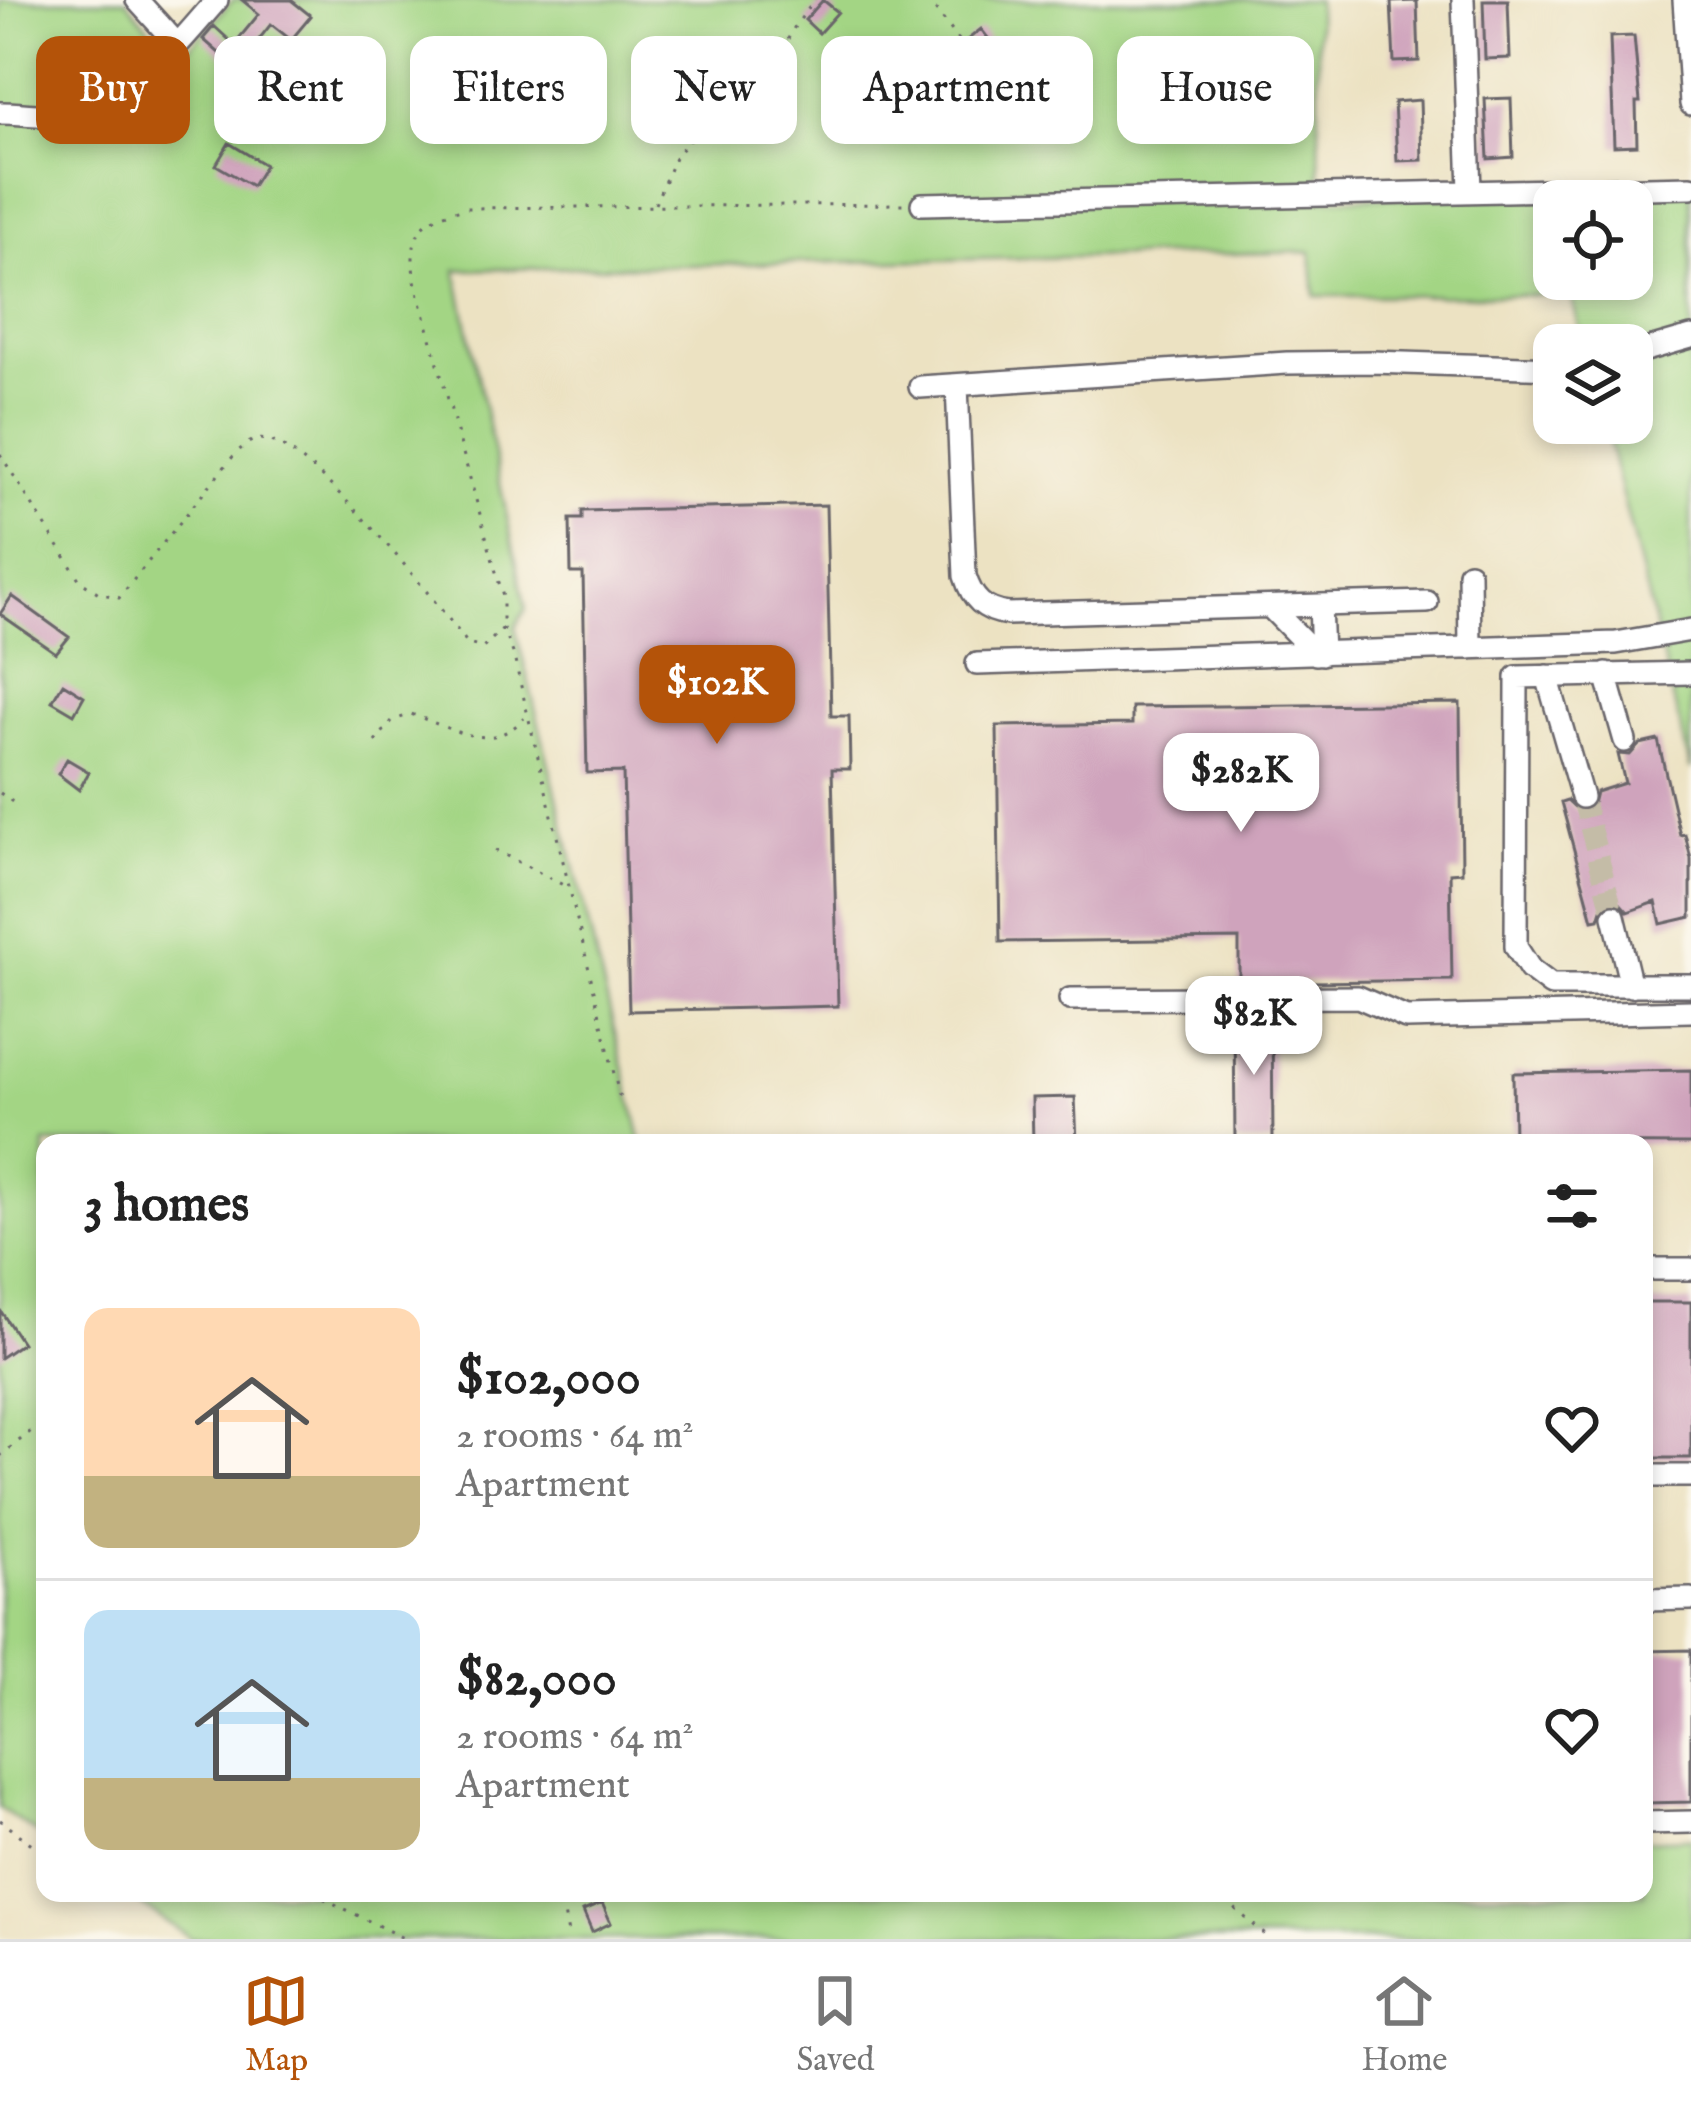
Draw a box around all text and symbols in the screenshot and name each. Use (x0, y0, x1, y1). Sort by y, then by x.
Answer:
chip: Buy (36, 36, 190, 144)
chip: Rent (214, 36, 386, 144)
chip: Filters (410, 36, 607, 144)
chip: New (631, 36, 797, 144)
chip: Apartment (821, 36, 1093, 144)
chip: House (1117, 36, 1314, 144)
map controls (1533, 180, 1653, 444)
button: locate (1533, 180, 1653, 300)
button: layers (1533, 324, 1653, 444)
pin: $102K (633, 645, 801, 747)
text: $102K (666, 659, 768, 708)
pin: $282K (1157, 733, 1325, 835)
text: $282K (1190, 747, 1292, 796)
pin: $82K (1183, 976, 1325, 1078)
text: $82K (1212, 990, 1296, 1039)
icon: filters (1539, 1173, 1605, 1239)
text: 3 homes (84, 1174, 249, 1239)
text: $102,000 (456, 1347, 641, 1412)
icon: home (180, 1356, 324, 1500)
icon: heart (1539, 1395, 1605, 1461)
text: 2 rooms · 64 m² (456, 1412, 694, 1461)
text: Apartment (456, 1461, 630, 1510)
text: $82,000 (456, 1648, 617, 1713)
icon: home (180, 1658, 324, 1802)
icon: heart (1539, 1697, 1605, 1763)
text: 2 rooms · 64 m² (456, 1713, 694, 1762)
text: Apartment (456, 1762, 630, 1811)
tab: Map (243, 1968, 309, 2082)
tab: Saved (796, 1968, 874, 2082)
tab: Home (1361, 1968, 1448, 2082)

